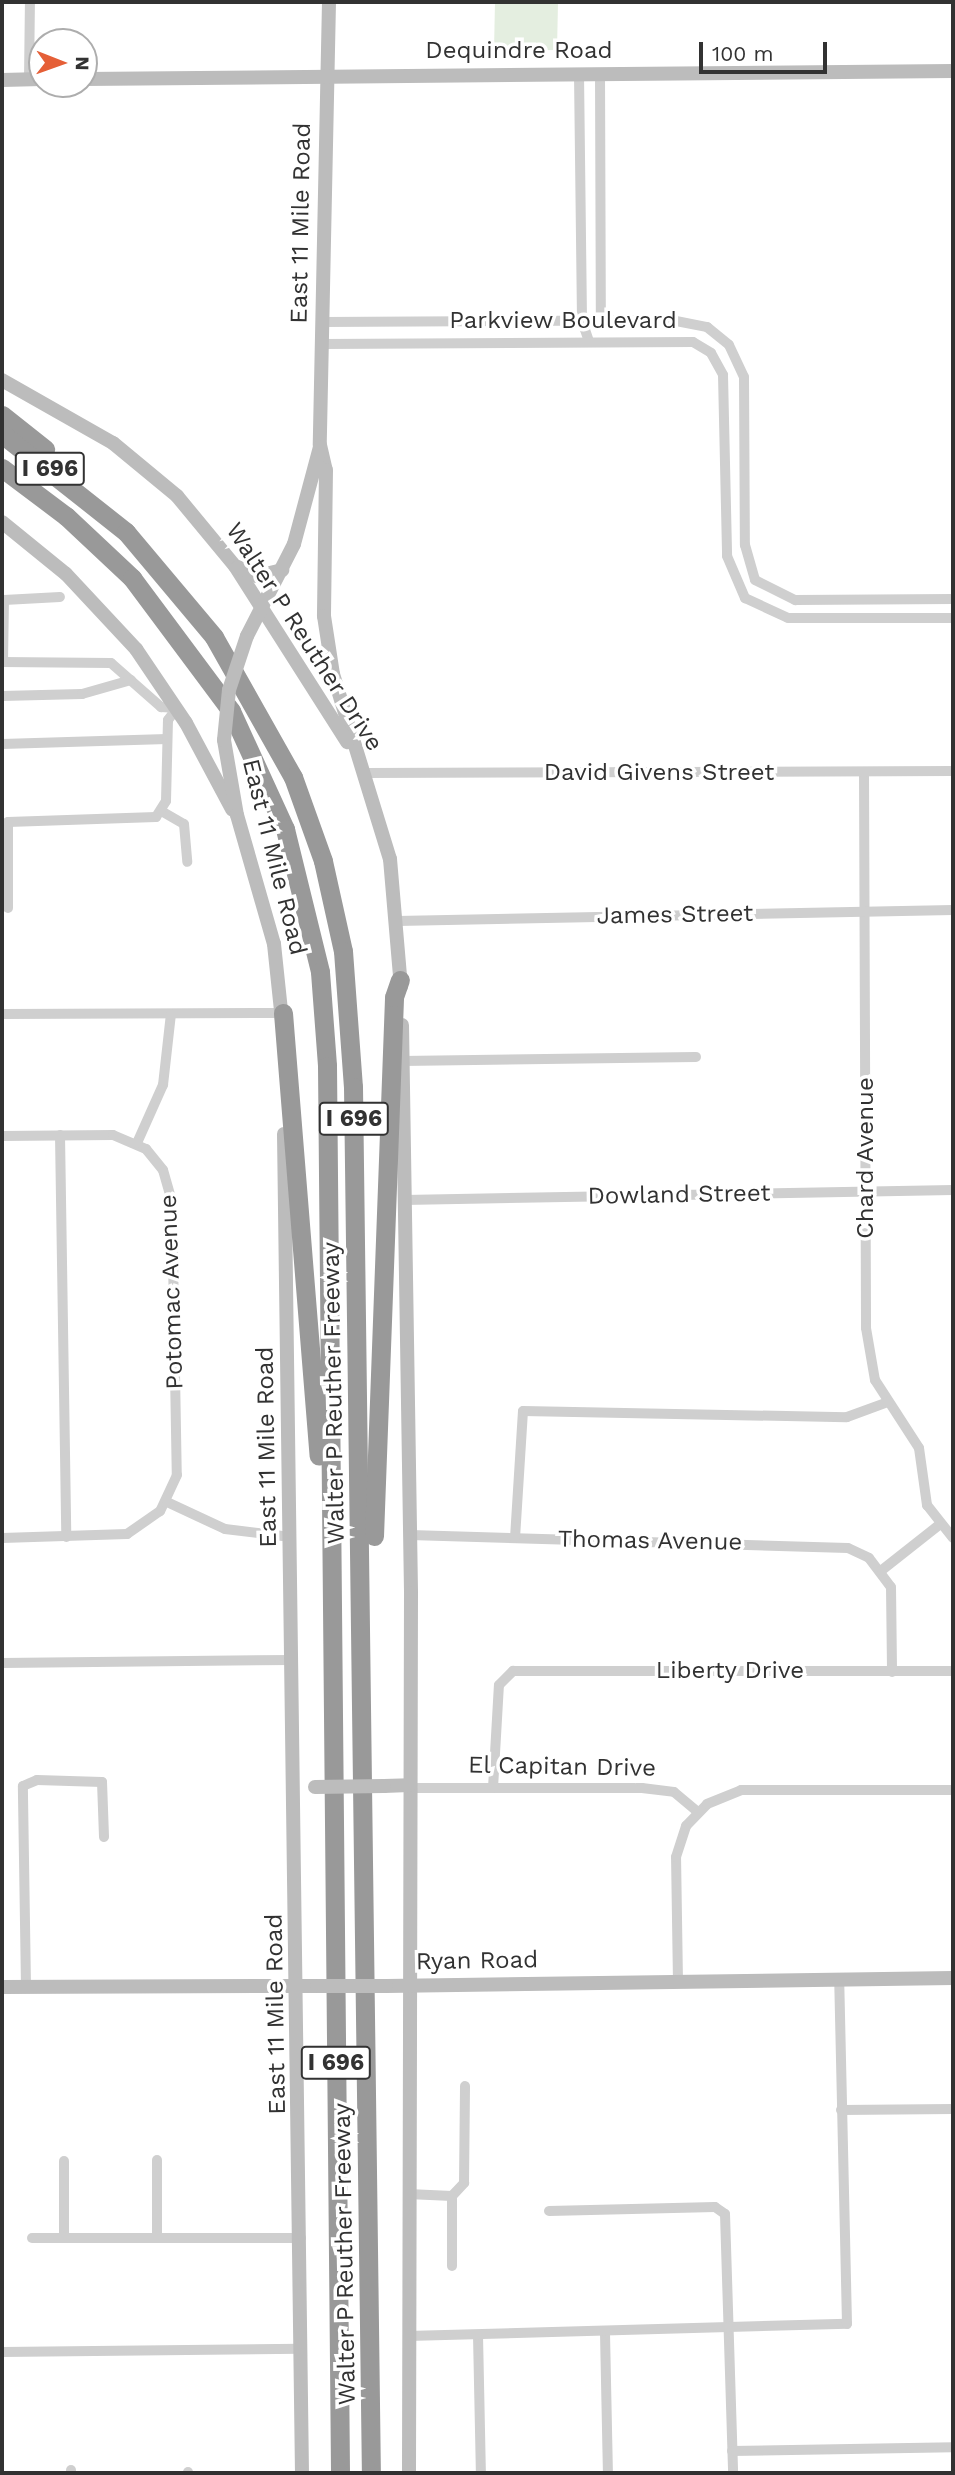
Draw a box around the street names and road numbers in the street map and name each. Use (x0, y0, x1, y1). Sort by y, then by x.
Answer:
street label: Dequindre Road (425, 37, 613, 65)
street label: East 11 Mile Road (285, 122, 317, 324)
street label: Parkview Boulevard (449, 307, 677, 335)
road number: I 696 (13, 449, 87, 489)
street label: Walter P Reuther Drive (219, 517, 389, 757)
street label: East 11 Mile Road (236, 756, 312, 958)
street label: David Givens Street (544, 759, 774, 787)
street label: James Street (596, 899, 754, 931)
street label: Chard Avenue (852, 1077, 880, 1239)
road number: I 696 (317, 1100, 391, 1138)
street label: Dowland Street (587, 1179, 771, 1211)
street label: Potomac Avenue (154, 1194, 190, 1390)
street label: Walter P Reuther Freeway (317, 1241, 351, 1545)
street label: East 11 Mile Road (251, 1346, 283, 1548)
street label: Thomas Avenue (557, 1525, 743, 1557)
street label: Liberty Drive (655, 1657, 805, 1685)
street label: El Capitan Drive (467, 1751, 657, 1783)
street label: East 11 Mile Road (260, 1913, 292, 2115)
street label: Ryan Road (416, 1946, 538, 1976)
road number: I 696 (299, 2044, 373, 2082)
street label: Walter P Reuther Freeway (328, 2102, 362, 2406)

